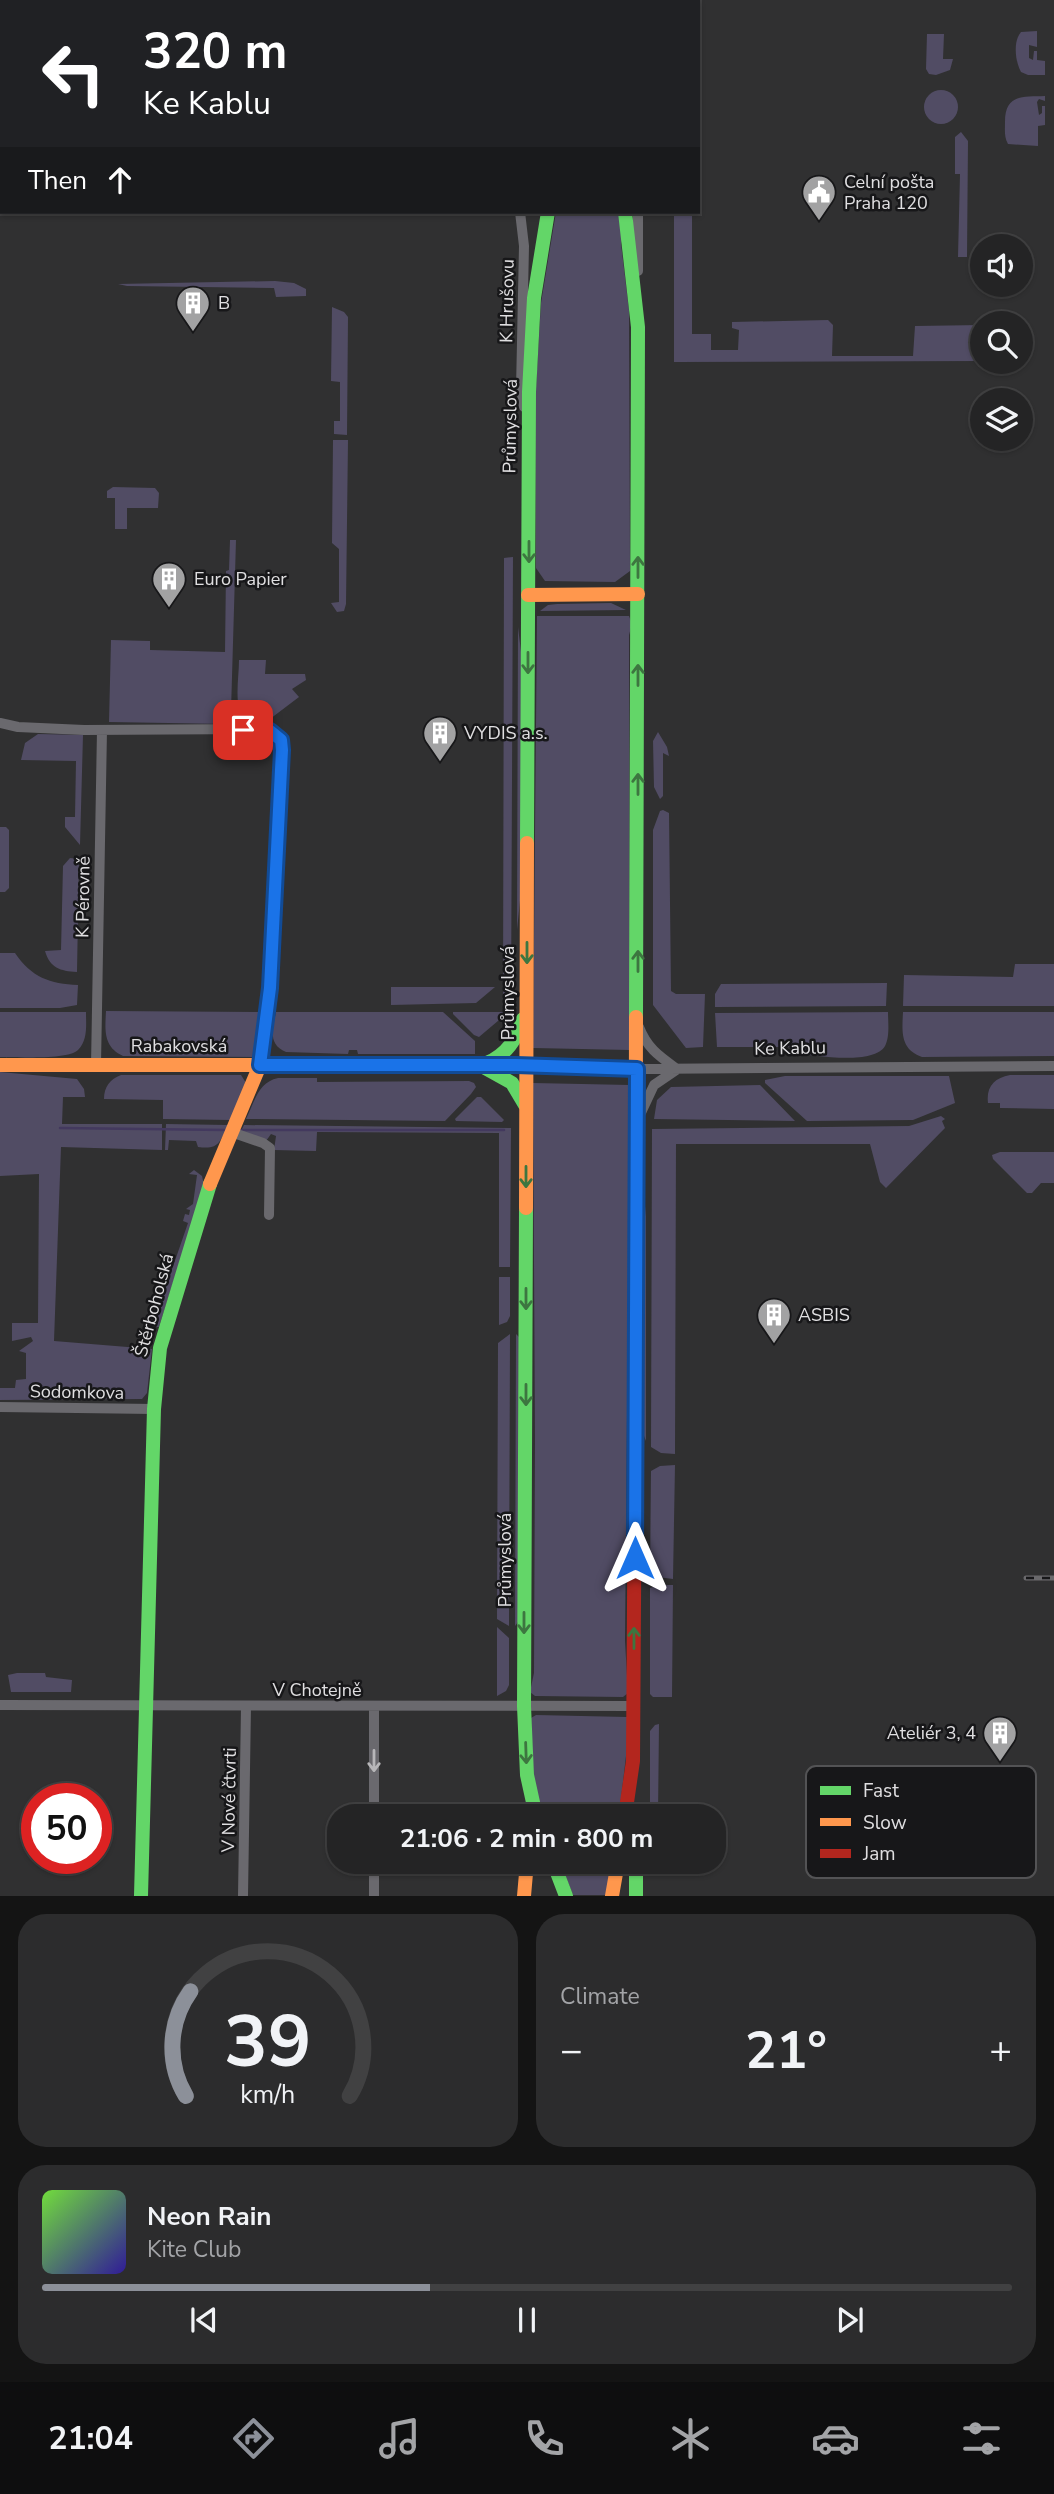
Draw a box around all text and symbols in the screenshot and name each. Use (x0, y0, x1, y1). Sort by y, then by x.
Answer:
text: 320 m (143, 18, 287, 85)
icon: left (28, 28, 119, 119)
text: Ke Kablu (143, 82, 271, 125)
icon: ahead (101, 161, 139, 199)
text: Then (28, 163, 87, 198)
place label: Celní pošta Praha 120 (844, 170, 934, 215)
public building icon: Celní pošta Praha 120 (800, 173, 838, 222)
map controls (970, 234, 1033, 451)
button: sound (970, 234, 1033, 297)
street label: K Hrušovu (494, 259, 520, 343)
building icon: B (174, 284, 212, 333)
place label: B (218, 291, 230, 315)
button: search (970, 311, 1033, 374)
street label: Průmyslová (497, 379, 523, 473)
button: layers (970, 388, 1033, 451)
one-way arrow (522, 540, 536, 563)
one-way arrow (631, 555, 645, 578)
building icon: Euro Papier (150, 560, 188, 609)
place label: Euro Papier (194, 567, 287, 591)
one-way arrow (521, 651, 535, 674)
one-way arrow (631, 664, 645, 687)
pin (213, 700, 273, 760)
icon: arrive (224, 711, 262, 749)
building icon: VYDIS a.s. (421, 714, 459, 763)
place label: VYDIS a.s. (463, 721, 548, 745)
one-way arrow (631, 772, 645, 795)
street label: K Pérovně (70, 856, 96, 938)
one-way arrow (520, 941, 534, 964)
street label: Průmyslová (496, 946, 520, 1040)
one-way arrow (631, 950, 644, 973)
street label: Rabakovská (131, 1034, 227, 1058)
street label: Ke Kablu (754, 1035, 826, 1061)
one-way arrow (519, 1166, 533, 1189)
street label: Štěrboholská (129, 1251, 179, 1359)
one-way arrow (519, 1288, 533, 1311)
building icon: ASBIS (755, 1296, 793, 1345)
place label: ASBIS (798, 1303, 850, 1327)
street label: Sodomkova (30, 1379, 124, 1405)
one-way arrow (519, 1383, 533, 1406)
street label: Průmyslová (493, 1513, 517, 1607)
position arrow (598, 1521, 672, 1595)
one-way arrow (517, 1611, 531, 1634)
one-way arrow (627, 1627, 641, 1650)
street label: V Chotejně (271, 1678, 362, 1702)
building icon: Ateliér 3, 4 (981, 1714, 1019, 1763)
place label: Ateliér 3, 4 (887, 1721, 976, 1745)
one-way arrow (519, 1741, 532, 1764)
street label: V Nové čtvrti (216, 1747, 242, 1854)
one-way arrow (367, 1749, 381, 1772)
legend (806, 1766, 1036, 1878)
text: Fast (863, 1778, 899, 1804)
speed limit sign: 50 (21, 1783, 112, 1874)
text: Slow (863, 1810, 907, 1836)
text: 21:06 · 2 min · 800 m (400, 1821, 653, 1856)
text: Jam (862, 1841, 896, 1867)
text: Climate (560, 1981, 640, 2012)
text: 39 (224, 1993, 312, 2093)
text: 21° (745, 2015, 827, 2086)
text: − (560, 2025, 583, 2076)
text: + (989, 2025, 1012, 2076)
text: km/h (240, 2078, 296, 2112)
text: Neon Rain (147, 2199, 272, 2234)
text: Kite Club (147, 2234, 241, 2265)
icon: previous (185, 2301, 223, 2339)
icon: pause (508, 2301, 546, 2339)
icon: next (831, 2301, 869, 2339)
icon: directions (229, 2414, 278, 2463)
icon: music (375, 2414, 424, 2463)
icon: phone (520, 2414, 569, 2463)
icon: climate (666, 2414, 715, 2463)
icon: car (811, 2414, 860, 2463)
icon: filters (957, 2414, 1006, 2463)
text: 21:04 (48, 2417, 133, 2460)

